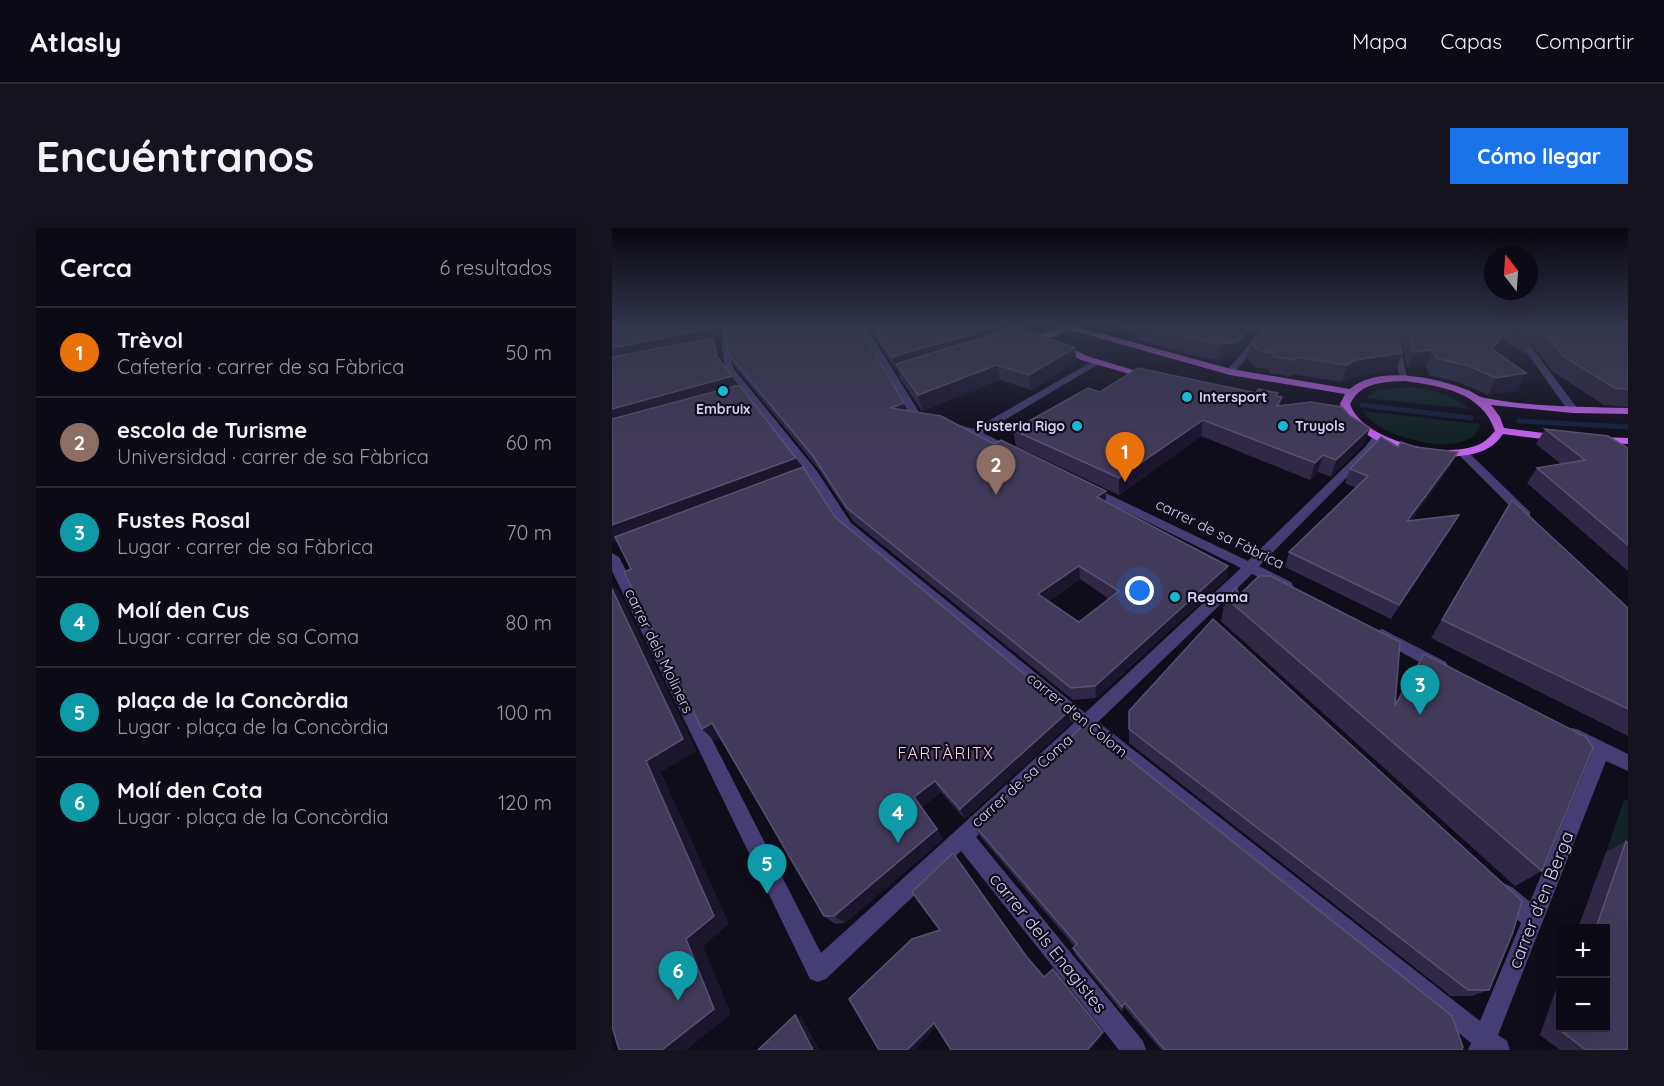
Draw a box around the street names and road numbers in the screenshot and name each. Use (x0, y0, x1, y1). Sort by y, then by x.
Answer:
street label: carrer de sa Fàbrica (1153, 494, 1288, 573)
street label: carrer dels Moliners (621, 585, 698, 716)
street label: carrer d'en Colom (1023, 668, 1132, 761)
street label: carrer de sa Coma (967, 730, 1076, 831)
street label: carrer d'en Berga (1502, 828, 1579, 972)
street label: carrer dels Enagistes (985, 868, 1112, 1018)

